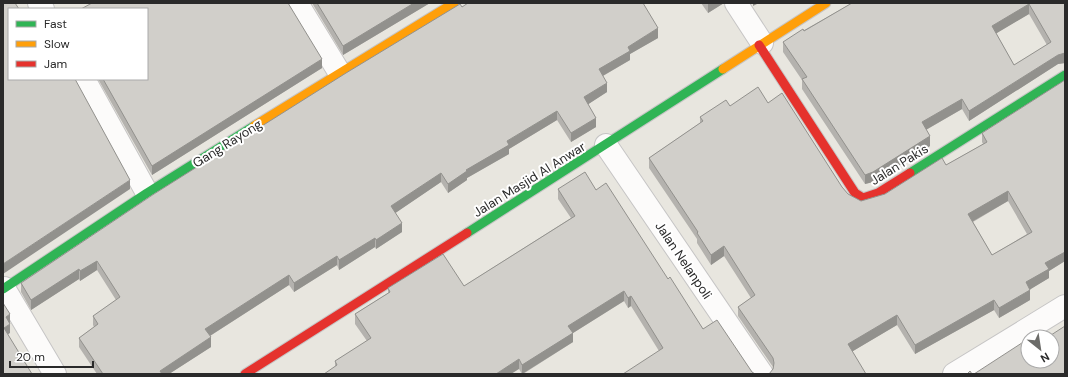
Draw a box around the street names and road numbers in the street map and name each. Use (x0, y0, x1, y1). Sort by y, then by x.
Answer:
street label: Gang Rayong (189, 115, 265, 171)
street label: Jalan Masjid Al Anwar (470, 138, 589, 221)
street label: Jalan Pakis (867, 140, 931, 189)
street label: Jalan Nelanpoli (651, 218, 716, 302)

